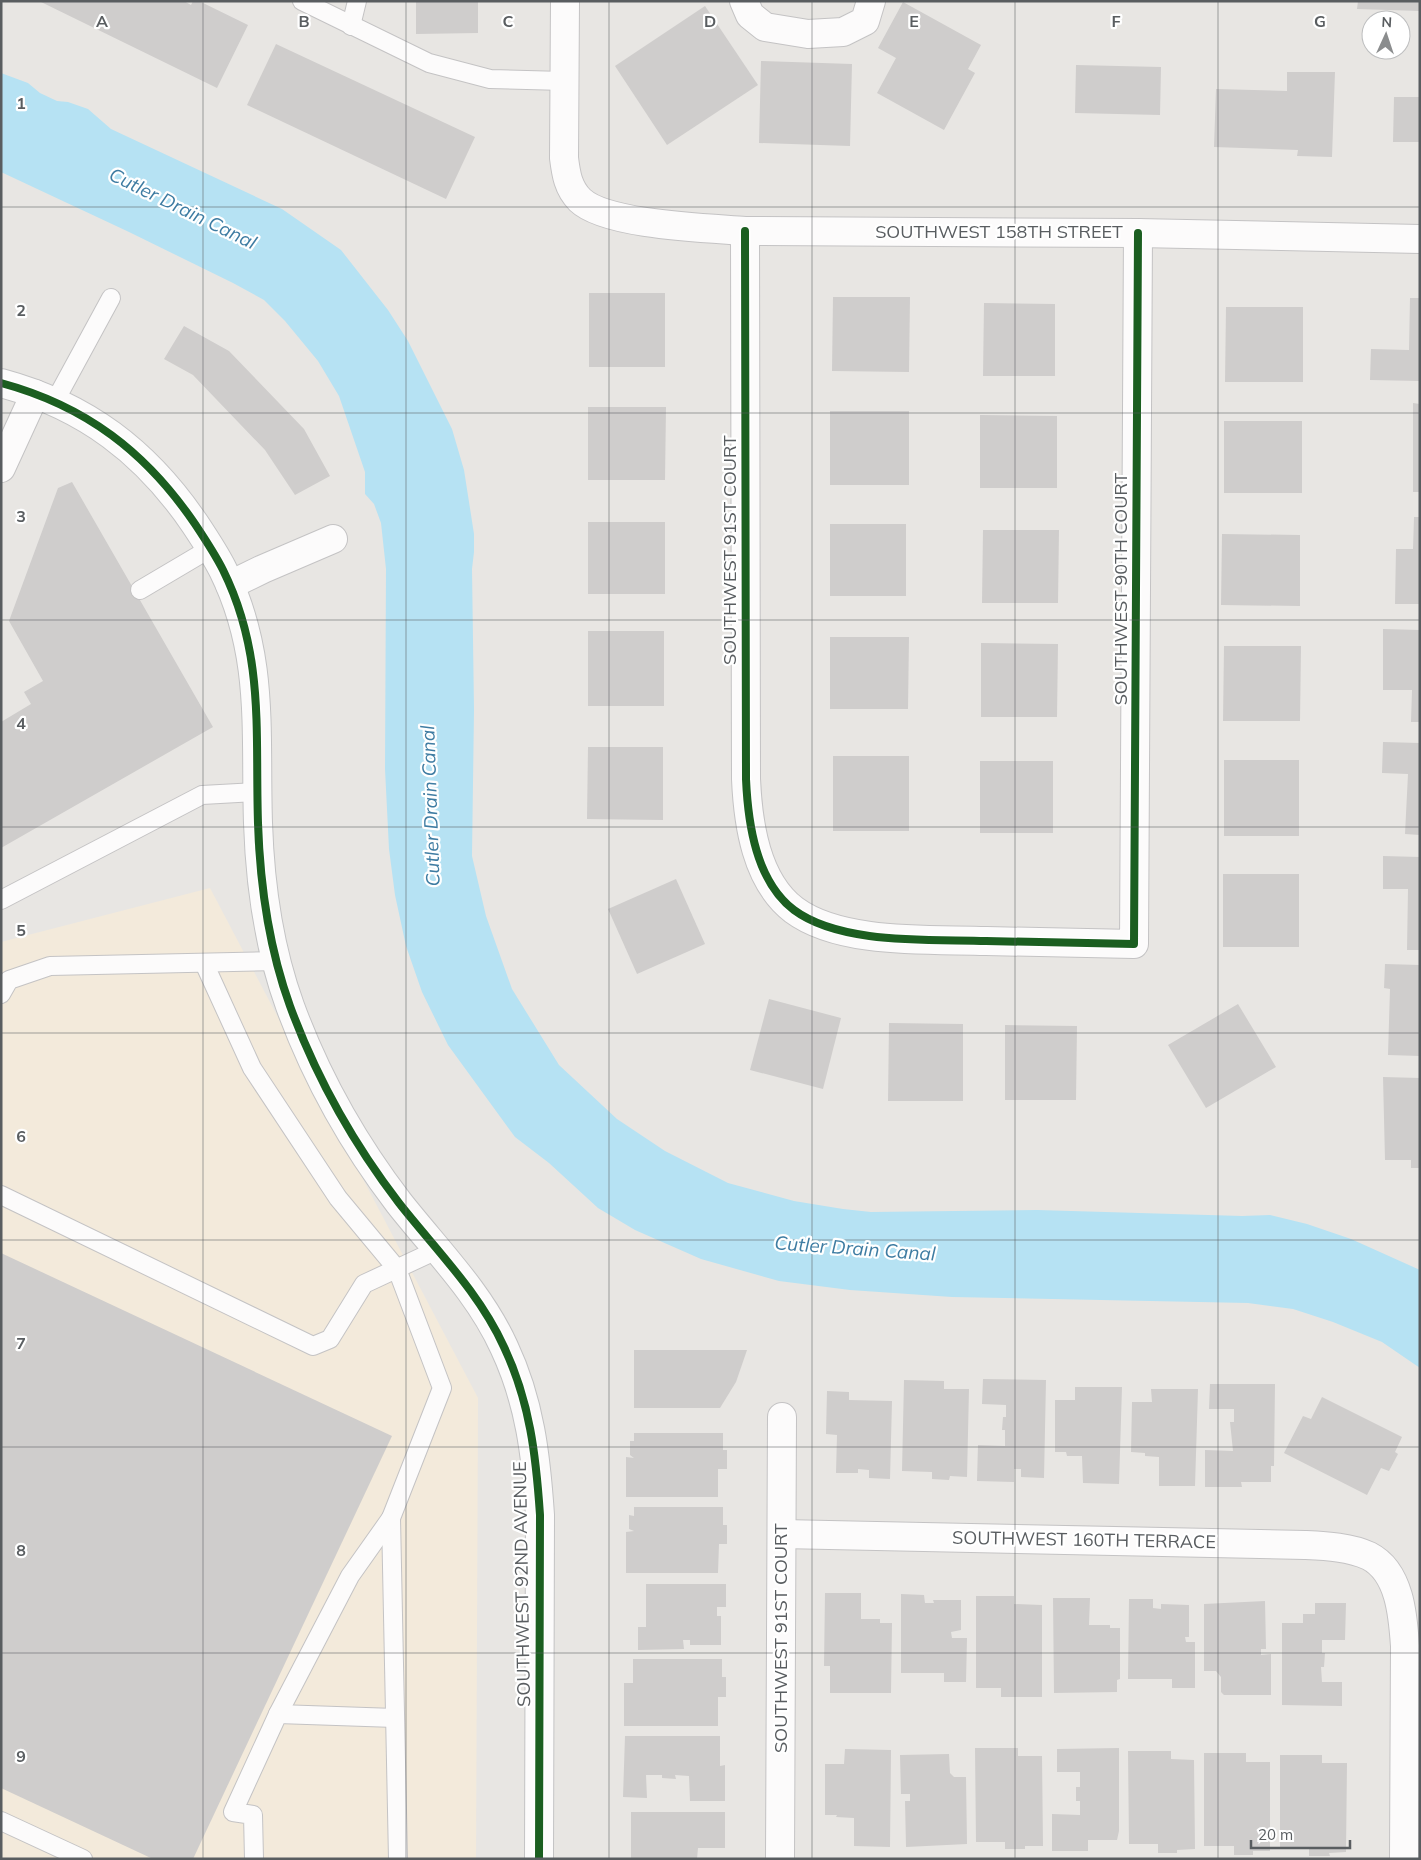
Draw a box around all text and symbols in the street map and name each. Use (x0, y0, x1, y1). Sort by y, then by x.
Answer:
north arrow (1361, 10, 1411, 60)
text: A (96, 11, 108, 31)
text: B (298, 11, 310, 31)
text: C (503, 11, 514, 31)
text: D (704, 11, 716, 31)
text: E (909, 11, 919, 31)
text: F (1111, 11, 1121, 31)
text: G (1314, 11, 1326, 31)
text: N (1381, 13, 1392, 31)
text: 1 (16, 93, 26, 113)
water label: Cutler Drain Canal (105, 162, 261, 254)
street label: SOUTHWEST 158TH STREET (875, 220, 1123, 243)
text: 2 (16, 300, 26, 320)
street label: SOUTHWEST 91ST COURT (718, 435, 741, 665)
street label: SOUTHWEST 90TH COURT (1109, 473, 1132, 705)
text: 3 (16, 506, 26, 526)
text: 4 (16, 713, 26, 733)
water label: Cutler Drain Canal (415, 725, 445, 887)
text: 5 (16, 920, 26, 940)
text: 6 (16, 1126, 26, 1146)
water label: Cutler Drain Canal (774, 1230, 937, 1266)
text: 7 (16, 1333, 26, 1353)
street label: SOUTHWEST 92ND AVENUE (508, 1461, 535, 1707)
street label: SOUTHWEST 91ST COURT (769, 1523, 792, 1753)
street label: SOUTHWEST 160TH TERRACE (952, 1526, 1216, 1553)
text: 8 (16, 1540, 26, 1560)
text: 9 (16, 1746, 26, 1766)
scale bar (1251, 1818, 1350, 1850)
text: 20 m (1258, 1825, 1293, 1844)

